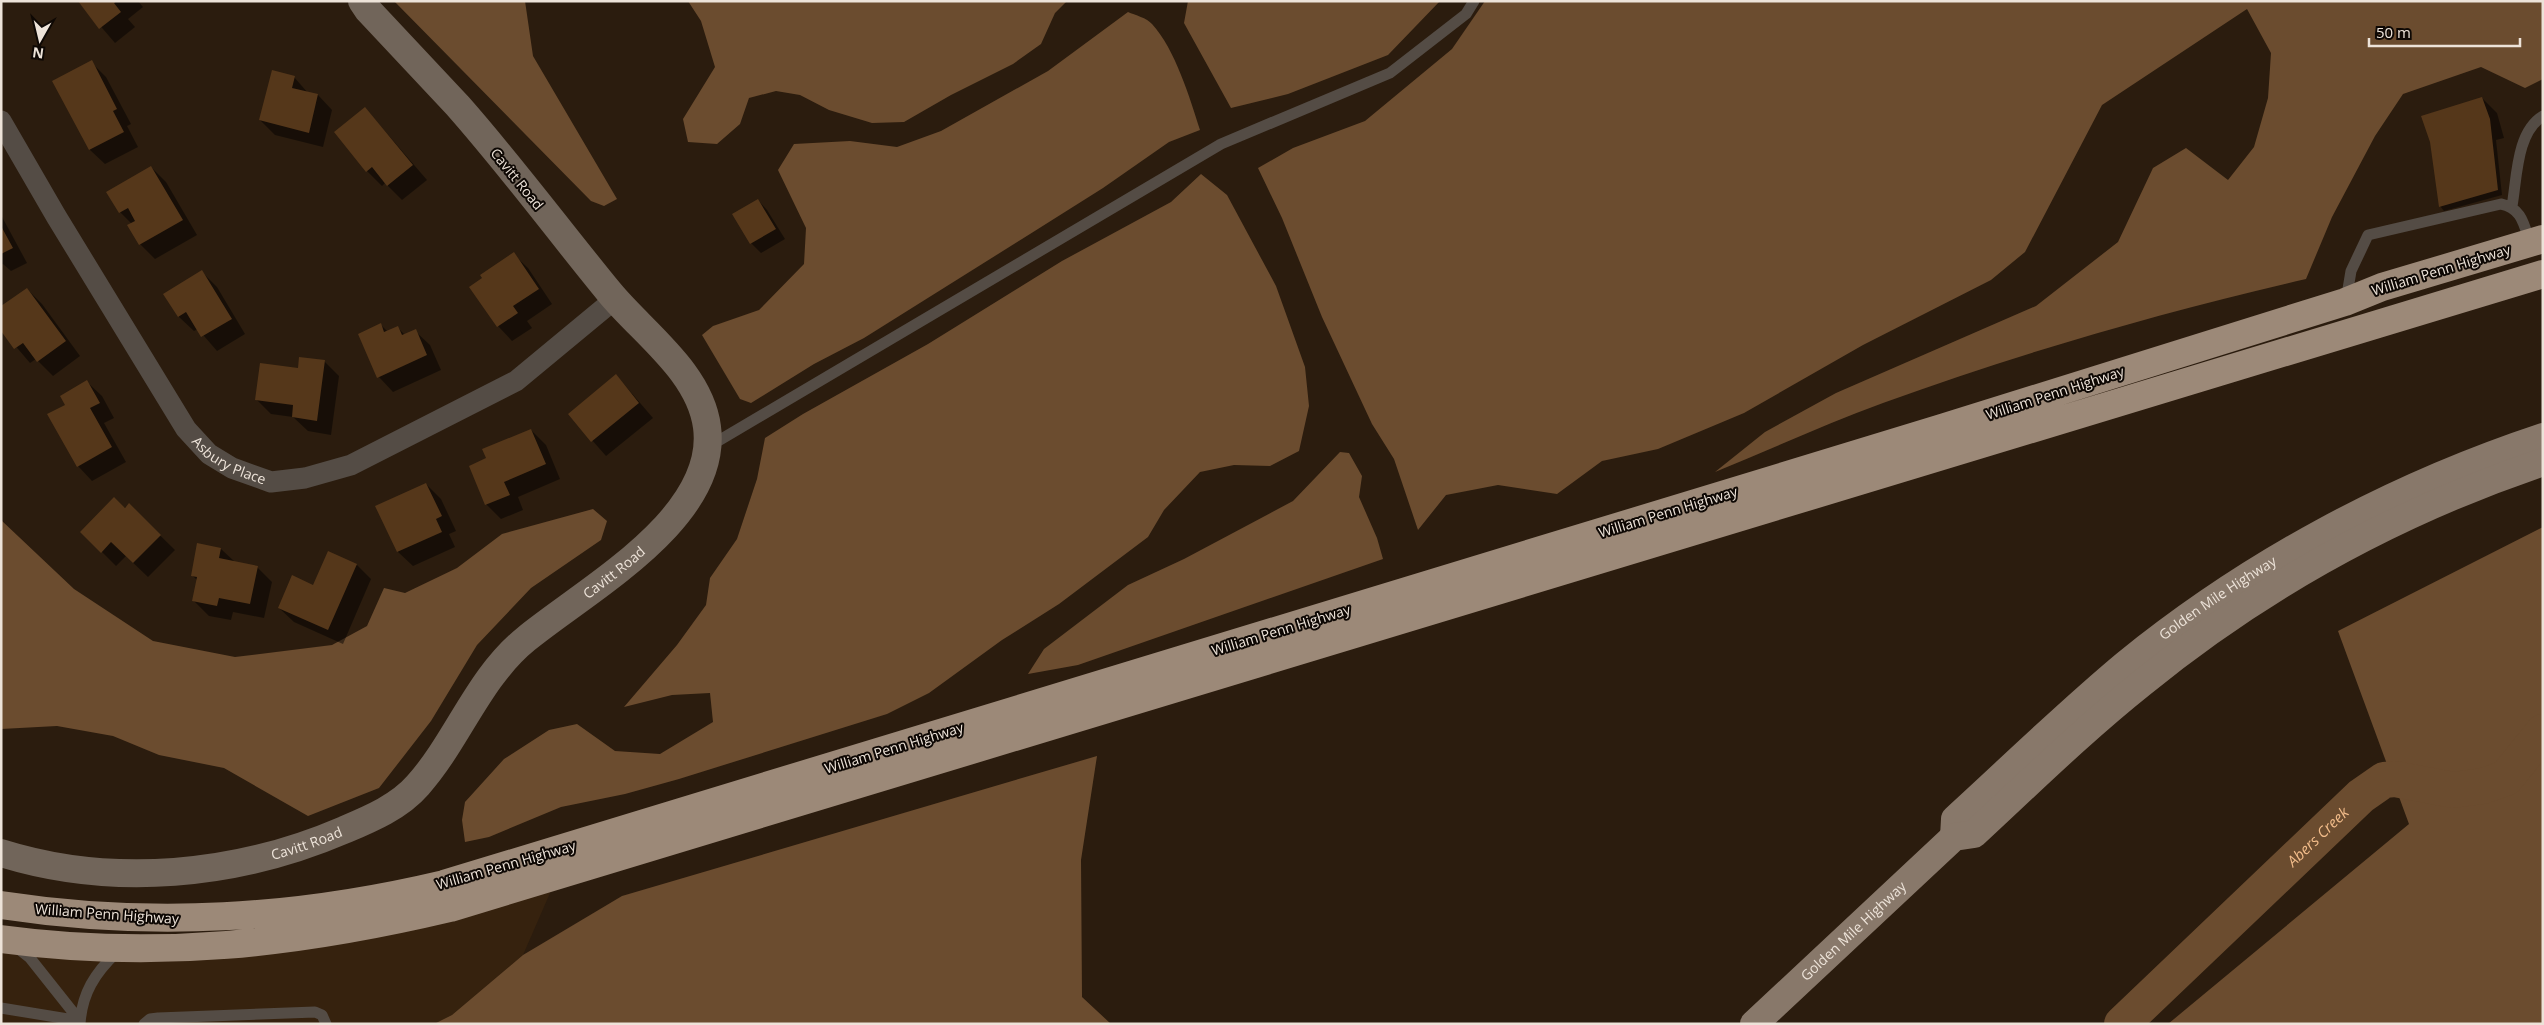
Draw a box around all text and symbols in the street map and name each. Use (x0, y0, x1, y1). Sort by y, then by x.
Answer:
north arrow (15, 15, 65, 65)
scale bar (2369, 15, 2520, 47)
text: 50 m (2376, 22, 2411, 42)
text: N (31, 43, 45, 64)
street label: Cavitt Road (487, 144, 548, 213)
street label: William Penn Highway (2369, 239, 2514, 300)
street label: William Penn Highway (1983, 361, 2127, 424)
street label: Asbury Place (188, 432, 269, 489)
street label: William Penn Highway (1596, 481, 1741, 542)
street label: Cavitt Road (579, 542, 649, 603)
street label: Golden Mile Highway (2155, 551, 2281, 644)
street label: William Penn Highway (1209, 599, 1354, 660)
street label: William Penn Highway (822, 717, 967, 778)
water label: Abers Creek (2282, 802, 2353, 871)
street label: Cavitt Road (269, 822, 345, 864)
street label: William Penn Highway (434, 835, 579, 894)
street label: Golden Mile Highway (1796, 876, 1911, 985)
street label: William Penn Highway (34, 899, 181, 928)

